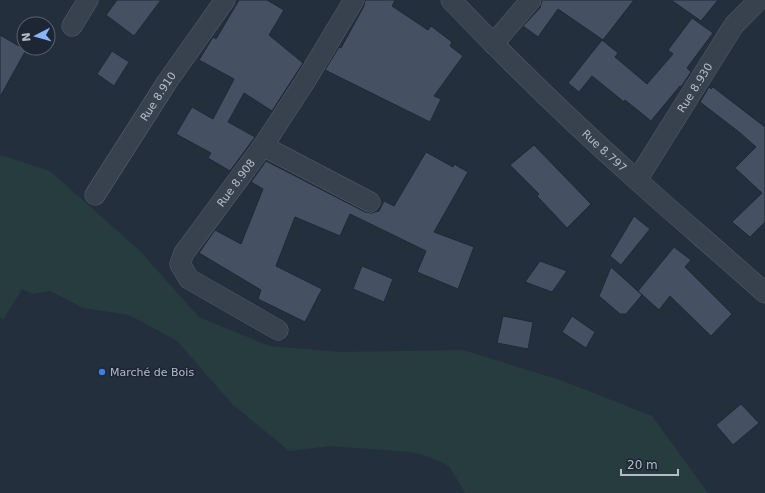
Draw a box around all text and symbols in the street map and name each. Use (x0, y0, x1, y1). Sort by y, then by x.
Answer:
north arrow (16, 16, 56, 56)
text: N (20, 32, 33, 42)
street label: Rue 8.930 (675, 61, 716, 115)
street label: Rue 8.910 (138, 70, 179, 124)
street label: Rue 8.797 (579, 127, 629, 175)
street label: Rue 8.908 (214, 157, 258, 209)
place label: Marché de Bois (110, 366, 194, 379)
marker: Marché de Bois (97, 367, 107, 377)
scale bar (621, 451, 678, 477)
text: 20 m (627, 458, 658, 472)

